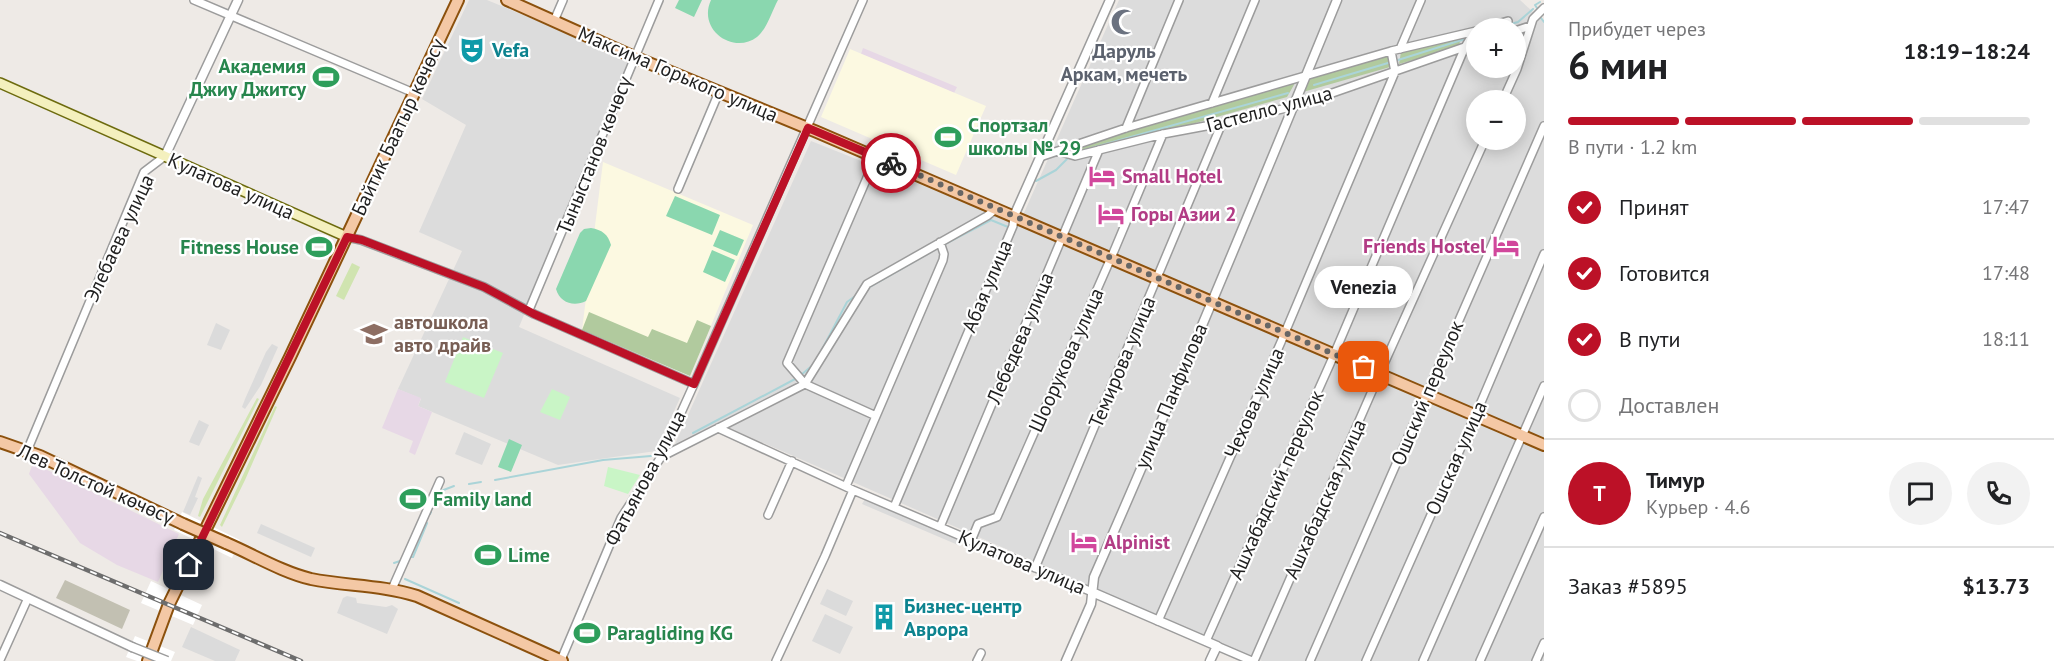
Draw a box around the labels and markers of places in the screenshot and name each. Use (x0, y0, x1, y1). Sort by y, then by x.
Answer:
mosque icon: Даруль Аркам, мечеть (1109, 7, 1139, 37)
theatre icon: Vefa (457, 35, 487, 65)
place label: Vefa (491, 37, 529, 63)
place label: Даруль Аркам, мечеть (1061, 38, 1187, 87)
place label: Академия Джиу Джитсу (189, 53, 306, 102)
sports icon: Академия Джиу Джитсу (311, 62, 341, 92)
place label: Спортзал школы № 29 (968, 112, 1081, 161)
sports icon: Спортзал школы № 29 (933, 122, 963, 152)
hotel icon: Small Hotel (1087, 161, 1117, 191)
place label: Small Hotel (1122, 163, 1222, 189)
hotel icon: Горы Азии 2 (1096, 199, 1126, 229)
place label: Горы Азии 2 (1131, 201, 1237, 227)
hotel icon: Friends Hostel (1491, 231, 1521, 261)
sports icon: Fitness House (304, 232, 334, 262)
place label: Friends Hostel (1363, 233, 1486, 259)
place label: Fitness House (180, 234, 299, 260)
callout: Venezia (1314, 265, 1414, 307)
place label: автошкола авто драйв (394, 309, 491, 358)
school or university icon: автошкола авто драйв (359, 319, 389, 349)
pin (1338, 341, 1389, 392)
sports icon: Family land (398, 484, 428, 514)
place label: Family land (433, 486, 532, 512)
hotel icon: Alpinist (1069, 527, 1099, 557)
place label: Alpinist (1104, 529, 1170, 555)
pin (163, 539, 214, 590)
sports icon: Lime (473, 540, 503, 570)
place label: Lime (508, 542, 550, 568)
place label: Бизнес-центр Аврора (904, 593, 1022, 642)
building icon: Бизнес-центр Аврора (869, 602, 899, 632)
sports icon: Paragliding KG (572, 618, 602, 648)
place label: Paragliding KG (607, 620, 733, 646)

